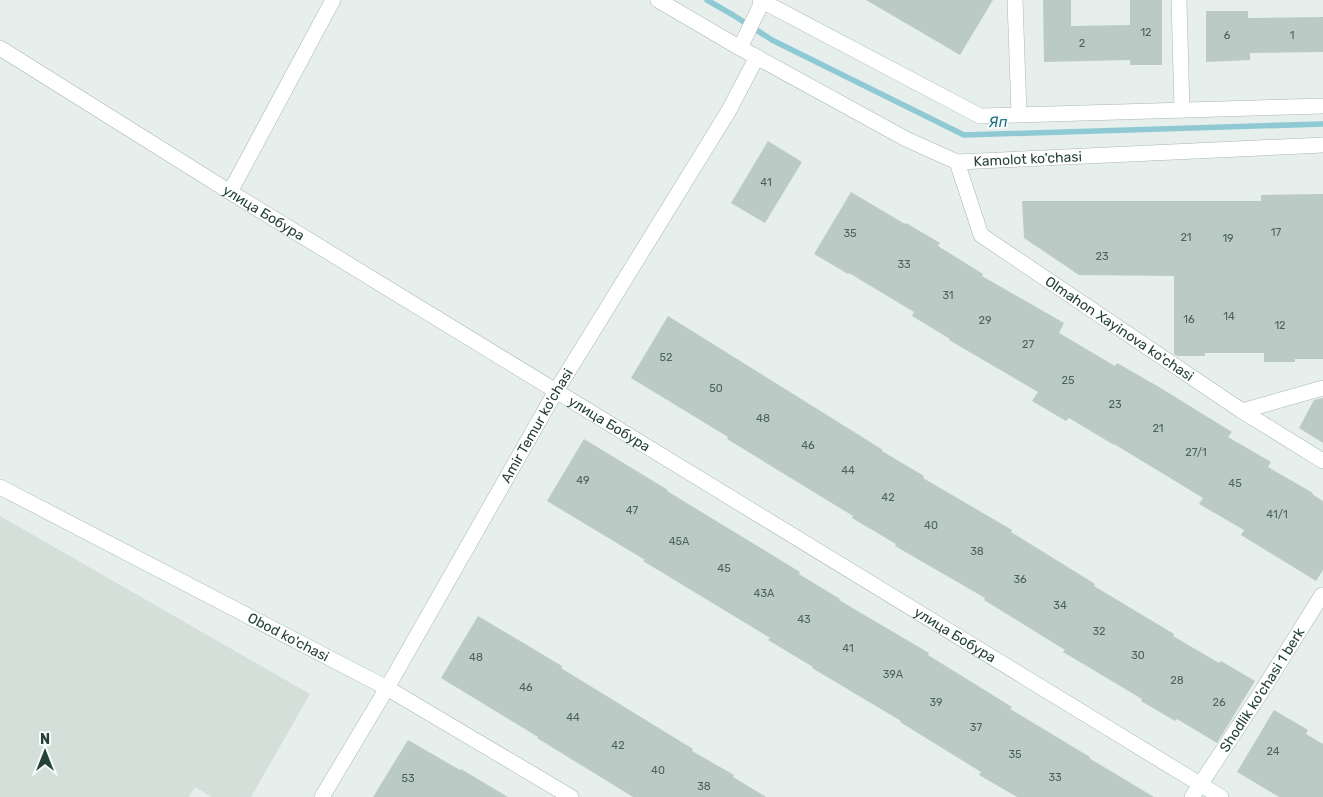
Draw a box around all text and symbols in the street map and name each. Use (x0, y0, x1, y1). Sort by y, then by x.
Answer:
house number: 12 (1140, 26, 1152, 39)
house number: 6 (1224, 29, 1231, 42)
house number: 1 (1290, 29, 1294, 42)
house number: 2 (1079, 37, 1085, 50)
water label: Яп (988, 113, 1008, 131)
street label: Kamolot ko'chasi (973, 148, 1082, 170)
house number: 41 (760, 176, 772, 189)
street label: улица Бобура (220, 182, 308, 244)
house number: 17 (1271, 226, 1282, 239)
house number: 35 (843, 227, 857, 240)
house number: 21 (1180, 231, 1192, 244)
house number: 19 (1222, 232, 1234, 245)
house number: 23 (1095, 250, 1109, 263)
house number: 33 (897, 258, 911, 271)
street label: Olmahon Xayinova ko'chasi (1042, 273, 1197, 385)
house number: 31 (942, 289, 954, 302)
house number: 14 (1223, 310, 1235, 323)
house number: 16 (1183, 313, 1195, 326)
house number: 29 (979, 314, 991, 327)
house number: 12 (1274, 319, 1286, 332)
house number: 27 (1022, 338, 1034, 351)
house number: 52 (660, 351, 673, 364)
street label: Amir Temur ko'chasi (498, 366, 577, 486)
house number: 25 (1062, 374, 1075, 387)
house number: 50 (709, 382, 723, 395)
street label: улица Бобура (565, 393, 653, 456)
house number: 23 (1108, 398, 1122, 411)
house number: 48 (756, 412, 770, 425)
house number: 21 (1152, 422, 1164, 435)
house number: 46 (801, 439, 815, 452)
house number: 27/1 (1185, 446, 1207, 459)
house number: 44 (841, 464, 855, 477)
house number: 49 (576, 474, 590, 487)
house number: 45 (1228, 477, 1242, 490)
house number: 42 (881, 491, 895, 504)
house number: 47 (626, 504, 638, 517)
house number: 41/1 (1266, 508, 1288, 521)
house number: 40 (924, 519, 938, 532)
house number: 45А (669, 535, 690, 548)
house number: 38 (970, 545, 984, 558)
house number: 45 (717, 562, 731, 575)
house number: 36 (1013, 573, 1027, 586)
house number: 43А (754, 587, 775, 600)
house number: 34 (1053, 599, 1067, 612)
street label: улица Бобура (911, 604, 999, 667)
street label: Obod ko'chasi (245, 609, 332, 665)
house number: 43 (797, 613, 811, 626)
street label: Shodlik ko'chasi 1 berk (1216, 624, 1309, 755)
house number: 32 (1092, 625, 1106, 638)
house number: 41 (842, 642, 854, 655)
house number: 30 (1131, 649, 1145, 662)
house number: 48 (469, 651, 483, 664)
house number: 39А (883, 668, 904, 681)
house number: 28 (1170, 674, 1184, 687)
house number: 46 (519, 681, 533, 694)
house number: 39 (929, 696, 943, 709)
house number: 26 (1212, 696, 1226, 709)
house number: 44 (566, 711, 580, 724)
house number: 37 (970, 721, 982, 734)
north arrow (20, 727, 70, 777)
text: N (40, 731, 50, 748)
house number: 42 (611, 739, 625, 752)
house number: 24 (1266, 745, 1280, 758)
house number: 35 (1008, 748, 1022, 761)
house number: 40 (651, 764, 665, 777)
house number: 33 (1048, 771, 1062, 784)
house number: 53 (401, 772, 415, 785)
house number: 38 (697, 780, 711, 793)

